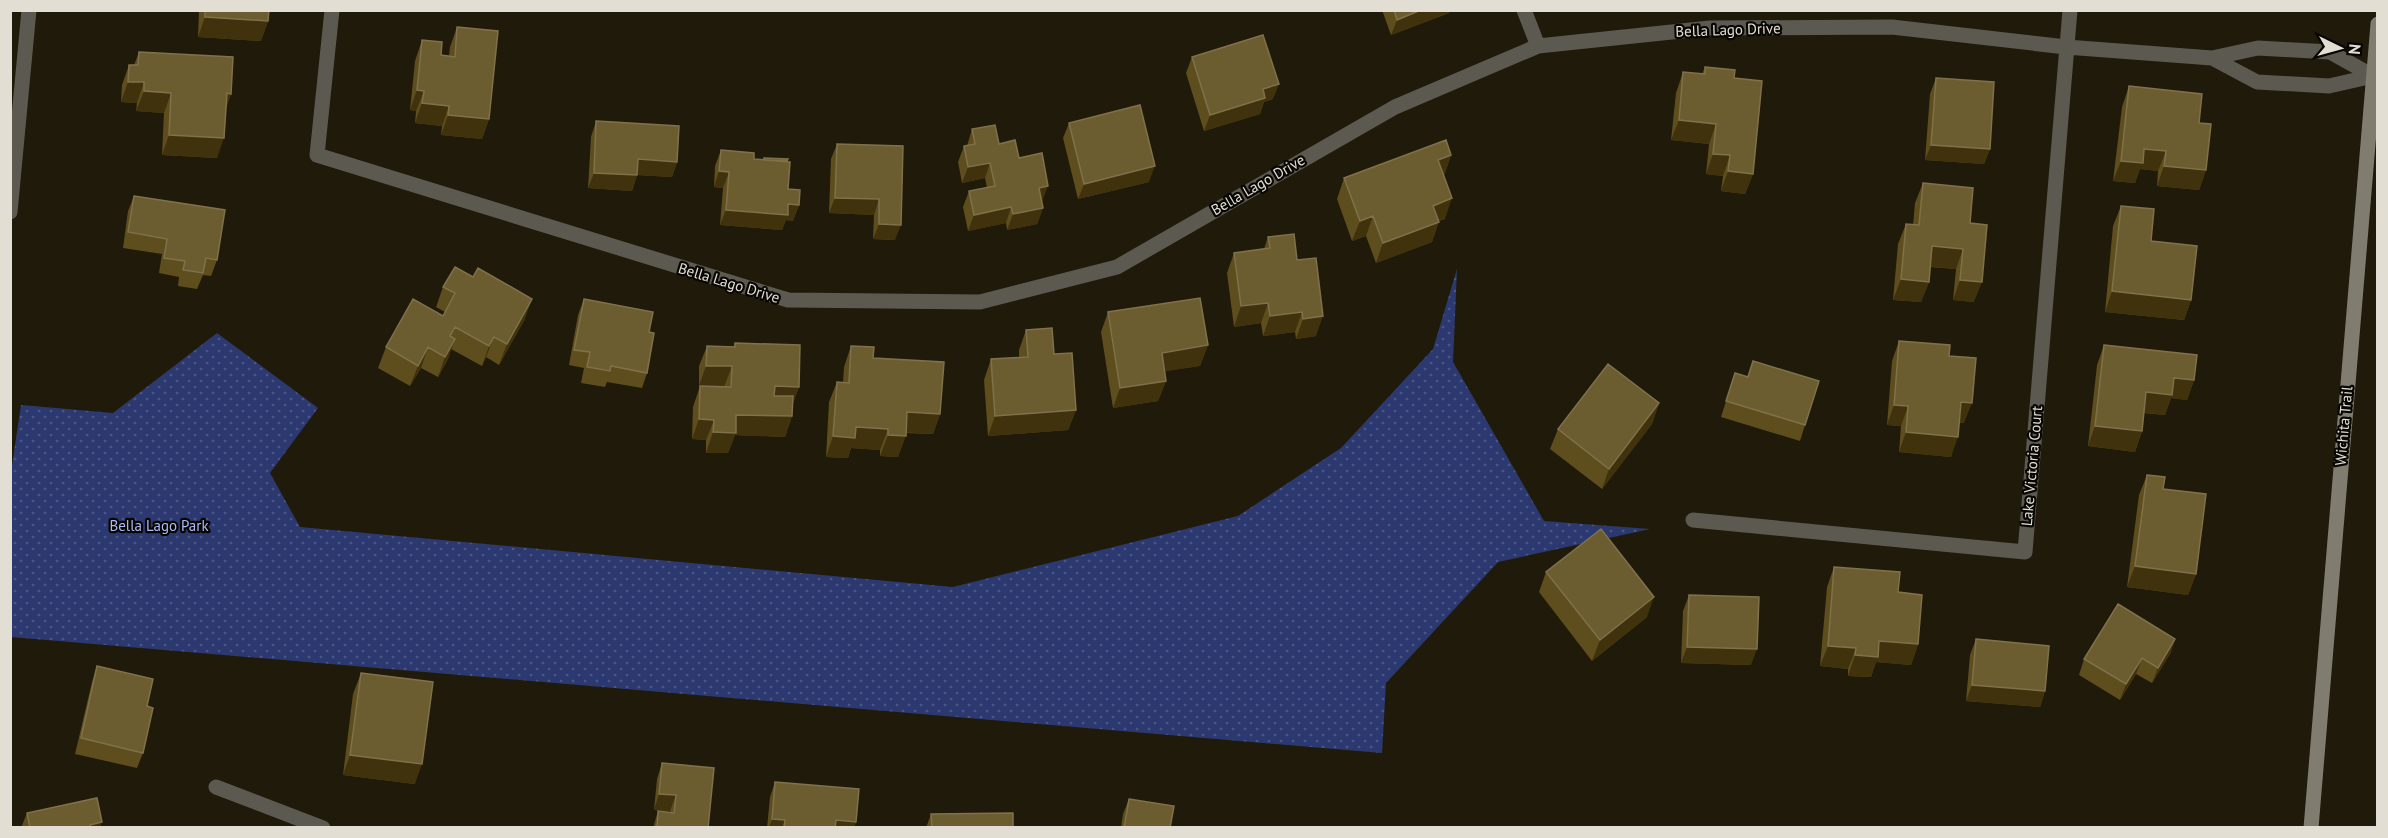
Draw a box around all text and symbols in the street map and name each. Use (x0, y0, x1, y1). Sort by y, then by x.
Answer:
street label: Bella Lago Drive (1675, 18, 1781, 41)
north arrow (2310, 18, 2370, 78)
text: N (2345, 43, 2365, 55)
street label: Bella Lago Drive (1207, 150, 1308, 219)
street label: Bella Lago Drive (676, 258, 782, 307)
street label: Wichita Trail (2331, 385, 2356, 466)
street label: Lake Victoria Court (2017, 405, 2046, 527)
park label: Bella Lago Park (109, 516, 209, 535)

